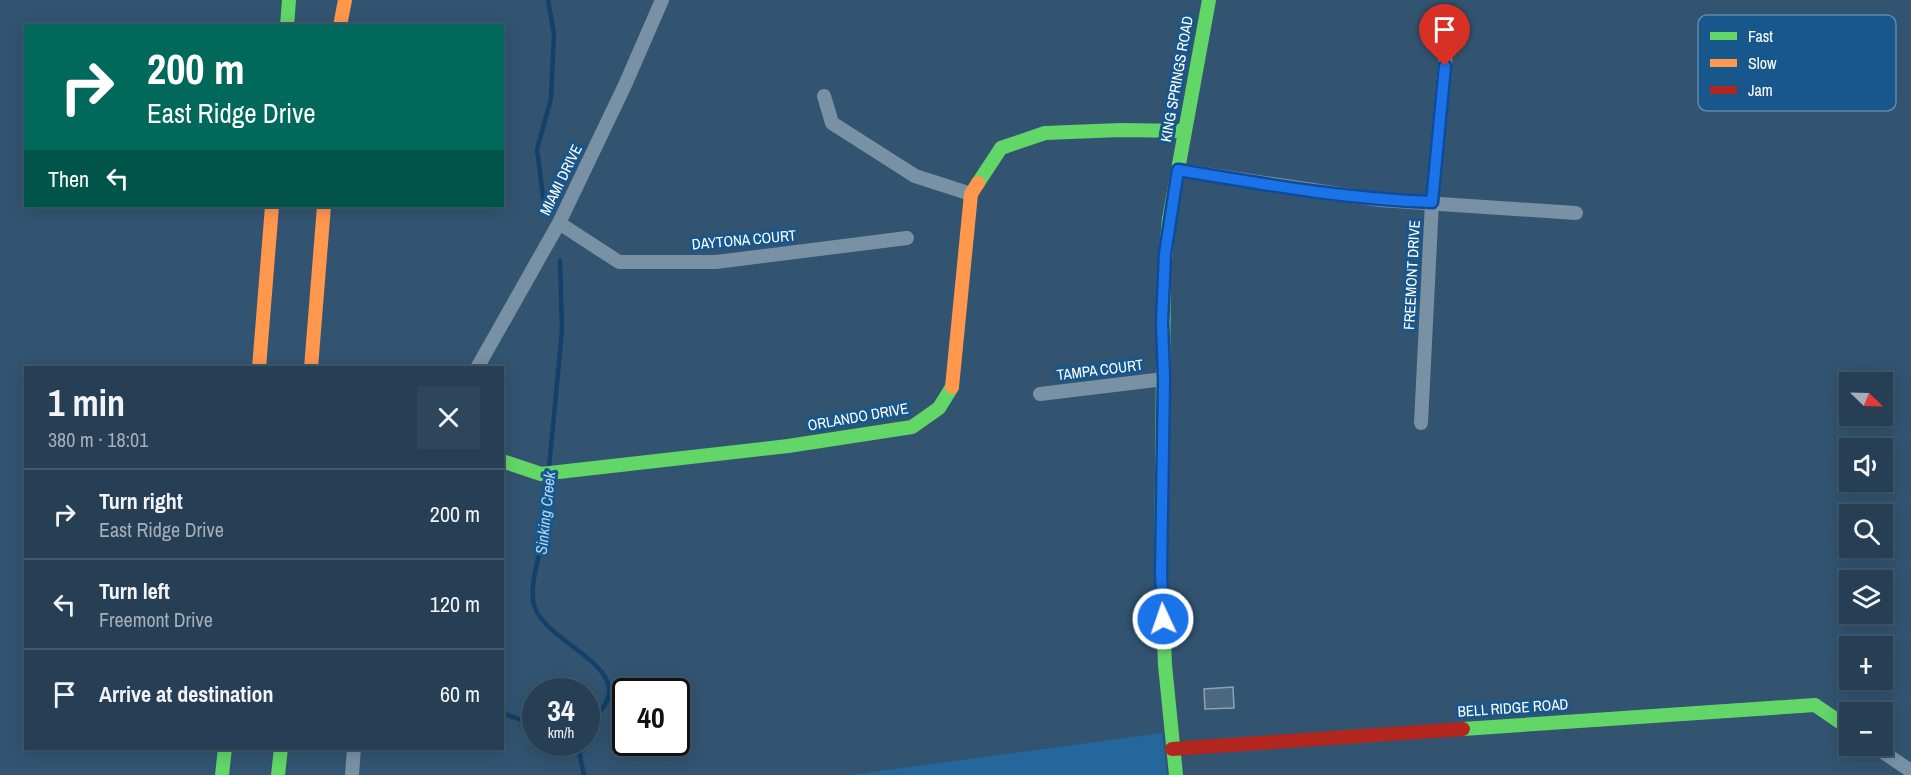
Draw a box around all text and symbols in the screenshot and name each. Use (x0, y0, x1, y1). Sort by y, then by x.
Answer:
pin (1419, 4, 1470, 66)
icon: arrive (1428, 13, 1461, 46)
street label: KING SPRINGS ROAD (1155, 14, 1198, 144)
legend (1698, 15, 1896, 111)
text: Fast (1748, 25, 1773, 47)
text: 200 m (147, 41, 245, 97)
icon: right (48, 48, 126, 126)
text: Slow (1748, 52, 1777, 74)
text: Jam (1748, 79, 1773, 101)
text: East Ridge Drive (147, 95, 316, 131)
street label: MIAMI DRIVE (534, 141, 587, 219)
icon: left (101, 162, 134, 195)
text: Then (48, 164, 89, 194)
street label: FREEMONT DRIVE (1398, 220, 1425, 330)
street label: DAYTONA COURT (691, 224, 797, 255)
street label: TAMPA COURT (1056, 354, 1145, 385)
north arrow (1839, 372, 1893, 426)
map controls (1839, 372, 1893, 756)
text: 1 min (48, 379, 125, 427)
button: close (417, 386, 480, 449)
street label: ORLANDO DRIVE (806, 397, 910, 436)
text: 380 m · 18:01 (48, 426, 148, 453)
button: sound (1839, 438, 1893, 492)
water label: Sinking Creek (530, 470, 560, 555)
text: Turn right (99, 486, 183, 516)
icon: right (48, 498, 81, 531)
text: 200 m (430, 499, 480, 529)
button: search (1839, 504, 1893, 558)
text: East Ridge Drive (99, 516, 224, 543)
button: layers (1839, 570, 1893, 624)
text: Turn left (99, 576, 170, 606)
position arrow (1131, 587, 1195, 651)
icon: left (48, 588, 81, 621)
text: 120 m (430, 589, 480, 619)
text: Freemont Drive (99, 606, 213, 633)
button: + (1839, 636, 1893, 690)
icon: arrive (48, 678, 81, 711)
speed limit sign: 40 (612, 678, 690, 756)
text: Arrive at destination (99, 679, 273, 709)
text: 60 m (440, 679, 480, 709)
text: 34 (547, 690, 575, 730)
street label: BELL RIDGE ROAD (1457, 693, 1569, 722)
button: − (1839, 702, 1893, 756)
text: km/h (548, 722, 574, 743)

